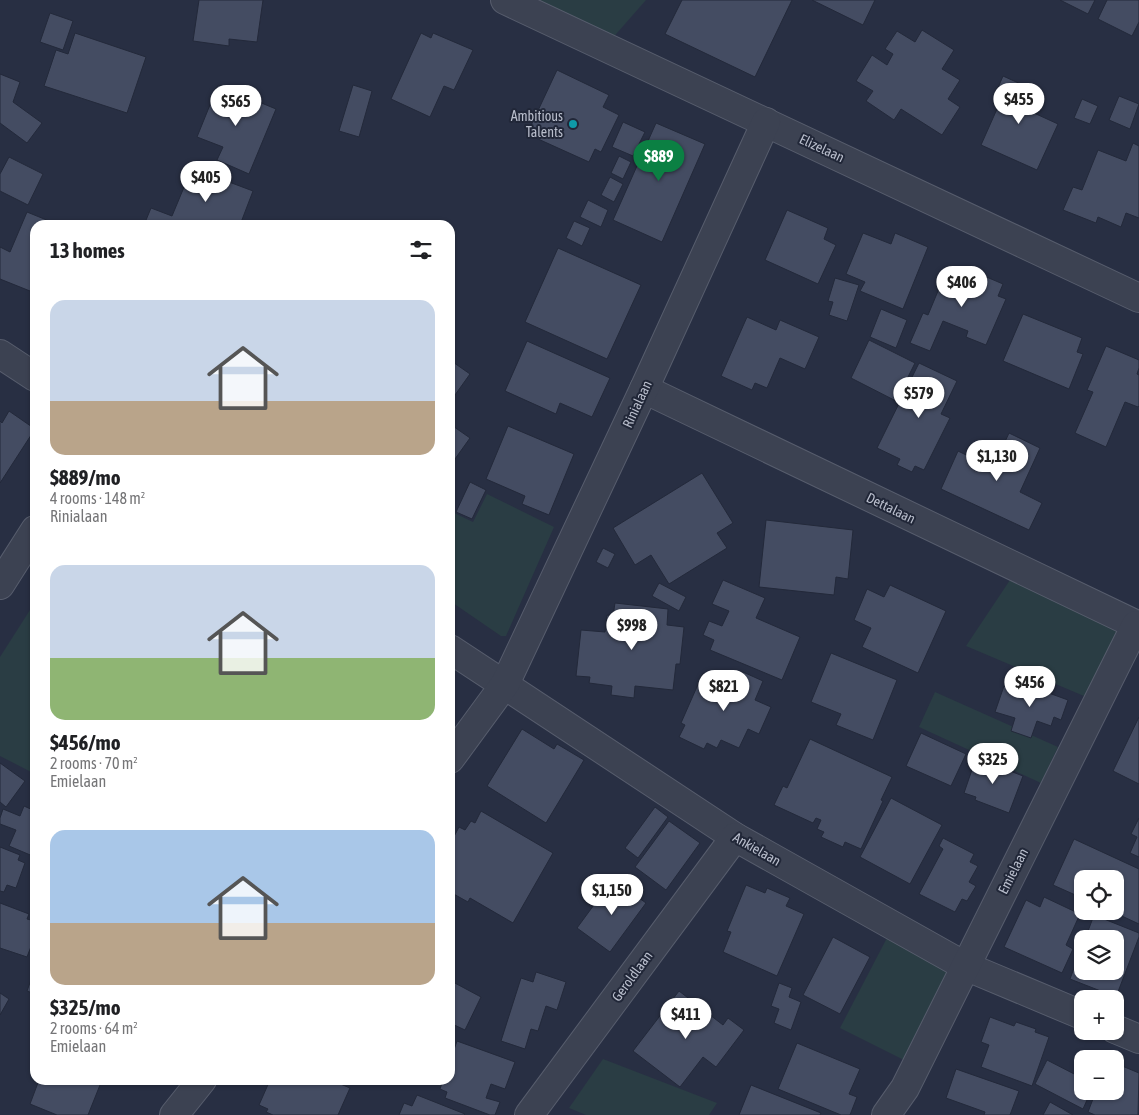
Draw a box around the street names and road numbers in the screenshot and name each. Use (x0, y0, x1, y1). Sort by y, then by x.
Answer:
street label: Elizelaan (797, 131, 847, 165)
street label: Rinialaan (619, 378, 655, 430)
street label: Dettalaan (864, 489, 918, 527)
street label: Ankielaan (730, 829, 784, 869)
street label: Emielaan (995, 845, 1031, 897)
street label: Geroldlaan (608, 948, 656, 1004)

